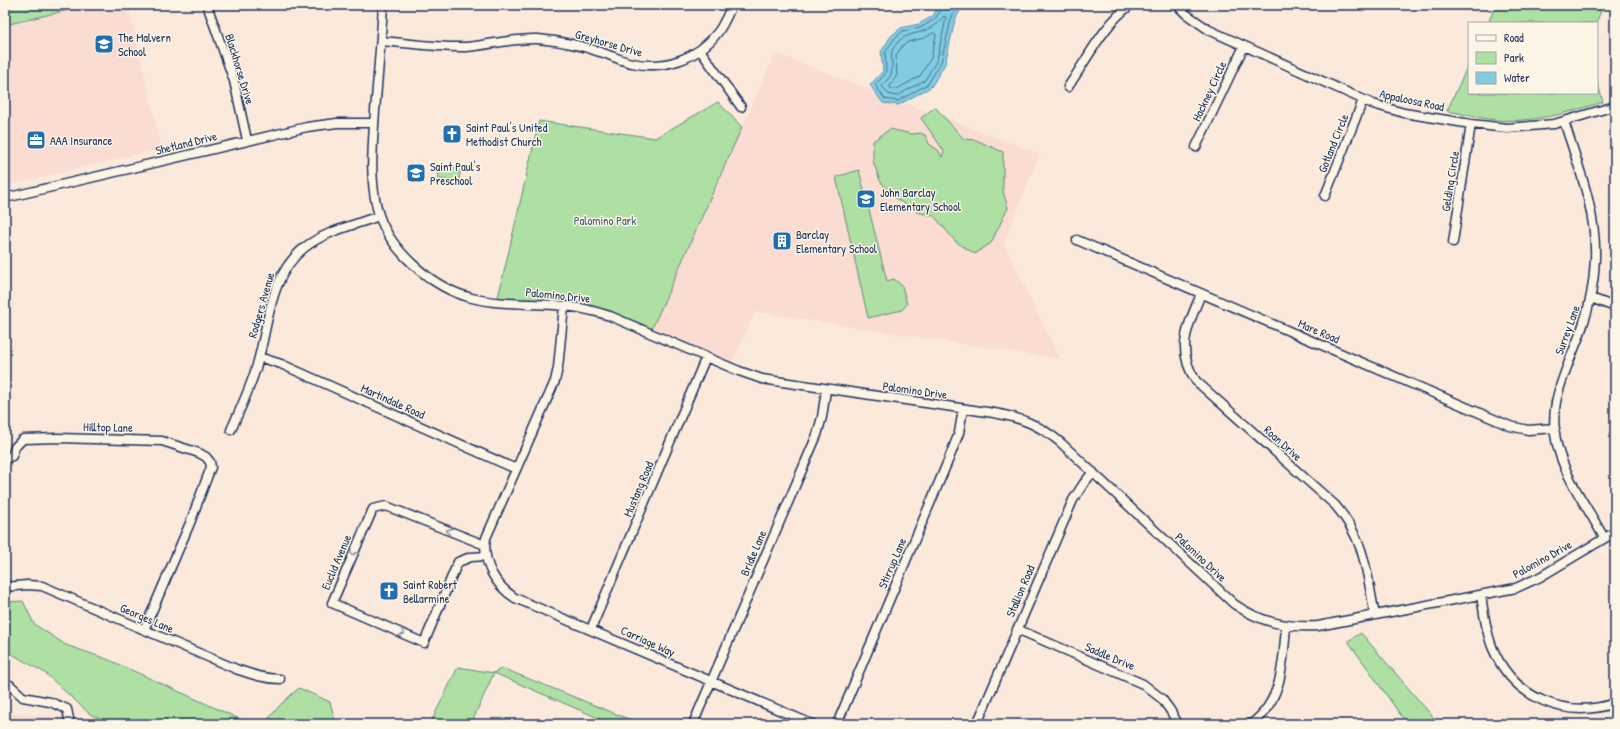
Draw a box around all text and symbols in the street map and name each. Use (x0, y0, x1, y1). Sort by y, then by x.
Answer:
legend (1468, 22, 1598, 94)
street label: Greyhorse Drive (573, 25, 645, 61)
place label: The Malvern School (118, 29, 171, 60)
text: Road (1504, 29, 1524, 46)
street label: Blackhorse Drive (221, 32, 259, 107)
school or university icon: The Malvern School (93, 33, 115, 55)
text: Park (1504, 49, 1524, 66)
street label: Hackney Circle (1188, 58, 1230, 124)
text: Water (1504, 69, 1530, 86)
street label: Appaloosa Road (1378, 85, 1446, 115)
street label: Gotland Circle (1314, 111, 1353, 175)
place label: Saint Paul's United Methodist Church (466, 119, 548, 150)
church icon: Saint Paul's United Methodist Church (441, 123, 463, 145)
street label: Shetland Drive (153, 127, 219, 159)
office icon: AAA Insurance (25, 129, 47, 151)
place label: AAA Insurance (50, 132, 112, 149)
street label: Gelding Circle (1437, 149, 1463, 213)
place label: Saint Paul's Preschool (430, 158, 481, 189)
school or university icon: Saint Paul's Preschool (405, 162, 427, 184)
place label: John Barclay Elementary School (880, 184, 962, 215)
school or university icon: John Barclay Elementary School (855, 188, 877, 210)
park label: Palomino Park (574, 212, 636, 229)
place label: Barclay Elementary School (796, 226, 878, 257)
building icon: Barclay Elementary School (771, 230, 793, 252)
street label: Rodgers Avenue (244, 270, 279, 340)
street label: Palomino Drive (525, 283, 591, 307)
street label: Surrey Lane (1550, 303, 1584, 357)
street label: Mare Road (1296, 315, 1343, 347)
street label: Palomino Drive (882, 377, 949, 403)
street label: Martindale Road (358, 379, 428, 423)
street label: Hilltop Lane (83, 418, 133, 436)
street label: Roan Drive (1260, 421, 1306, 465)
street label: Mustang Road (619, 458, 657, 519)
street label: Bridle Lane (736, 527, 770, 578)
one-way arrow (445, 528, 453, 536)
street label: Palomino Drive (1171, 529, 1231, 586)
street label: Euclid Avenue (317, 532, 355, 592)
street label: Stirrup Lane (874, 535, 910, 591)
street label: Palomino Drive (1509, 536, 1575, 582)
one-way arrow (350, 549, 358, 557)
street label: Stallion Road (1001, 562, 1039, 620)
place label: Saint Robert Bellarmine (403, 576, 458, 607)
church icon: Saint Robert Bellarmine (378, 580, 400, 602)
street label: Georges Lane (118, 599, 177, 637)
street label: Carriage Way (618, 621, 678, 661)
one-way arrow (398, 628, 405, 636)
street label: Saddle Drive (1082, 638, 1138, 674)

